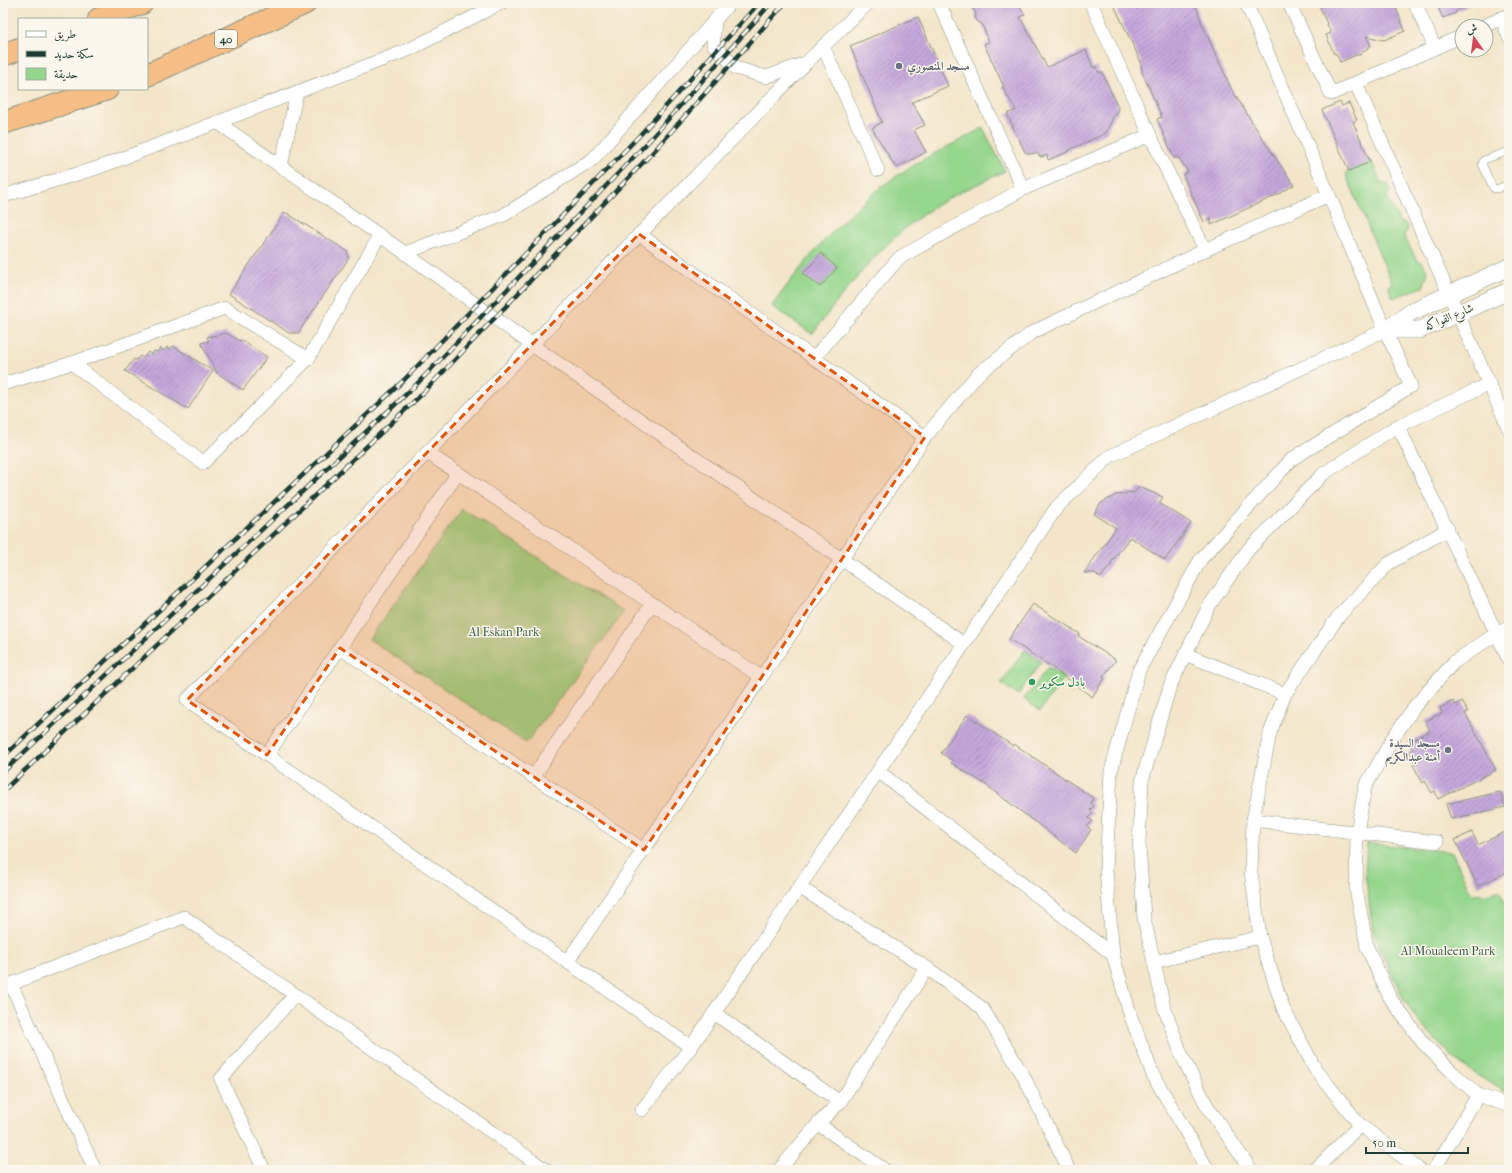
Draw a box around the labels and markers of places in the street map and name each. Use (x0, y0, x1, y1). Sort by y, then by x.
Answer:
place label: مسجد المنصوري (907, 59, 970, 76)
marker: مسجد المنصوري (894, 61, 904, 71)
place label: بادل سكوير (1038, 675, 1085, 690)
marker: بادل سكوير (1027, 677, 1037, 687)
place label: مسجد السيدة أمنة عبدالكريم (1385, 736, 1440, 768)
marker: مسجد السيدة أمنة عبدالكريم (1443, 745, 1453, 755)

